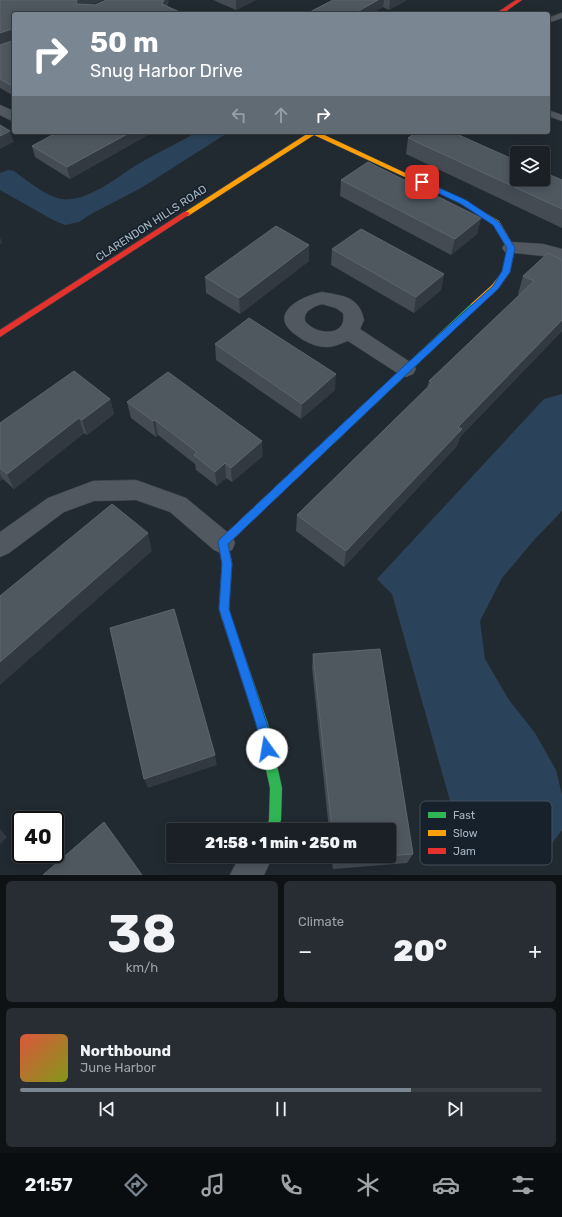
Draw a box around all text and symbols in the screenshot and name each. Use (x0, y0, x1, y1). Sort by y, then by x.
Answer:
text: 50 m (90, 26, 159, 59)
icon: right (24, 28, 76, 80)
text: Snug Harbor Drive (90, 60, 243, 82)
icon: left (228, 104, 250, 126)
icon: ahead (270, 104, 292, 126)
icon: right (312, 104, 334, 126)
map controls (510, 146, 550, 186)
button: layers (510, 146, 550, 186)
pin (405, 165, 439, 199)
icon: arrive (411, 171, 433, 193)
street label: CLARENDON HILLS ROAD (93, 183, 209, 264)
position arrow (246, 728, 288, 770)
legend (420, 801, 552, 865)
text: Fast (453, 809, 476, 822)
speed limit sign: 40 (12, 811, 64, 863)
text: Slow (453, 827, 478, 840)
text: 21:58 · 1 min · 250 m (205, 834, 357, 852)
text: Jam (453, 845, 476, 858)
text: 38 (107, 903, 177, 965)
text: Climate (298, 914, 344, 929)
text: 20° (393, 933, 447, 969)
text: − (298, 938, 312, 965)
text: + (528, 938, 542, 965)
text: km/h (126, 960, 158, 975)
text: Northbound (80, 1042, 171, 1060)
text: June Harbor (80, 1060, 156, 1075)
icon: previous (96, 1098, 118, 1120)
icon: pause (270, 1098, 292, 1120)
icon: next (444, 1098, 466, 1120)
icon: directions (122, 1171, 150, 1199)
icon: music (199, 1171, 227, 1199)
icon: phone (277, 1171, 305, 1199)
icon: climate (354, 1171, 382, 1199)
icon: car (432, 1171, 460, 1199)
icon: filters (509, 1171, 537, 1199)
text: 21:57 (25, 1174, 73, 1196)

